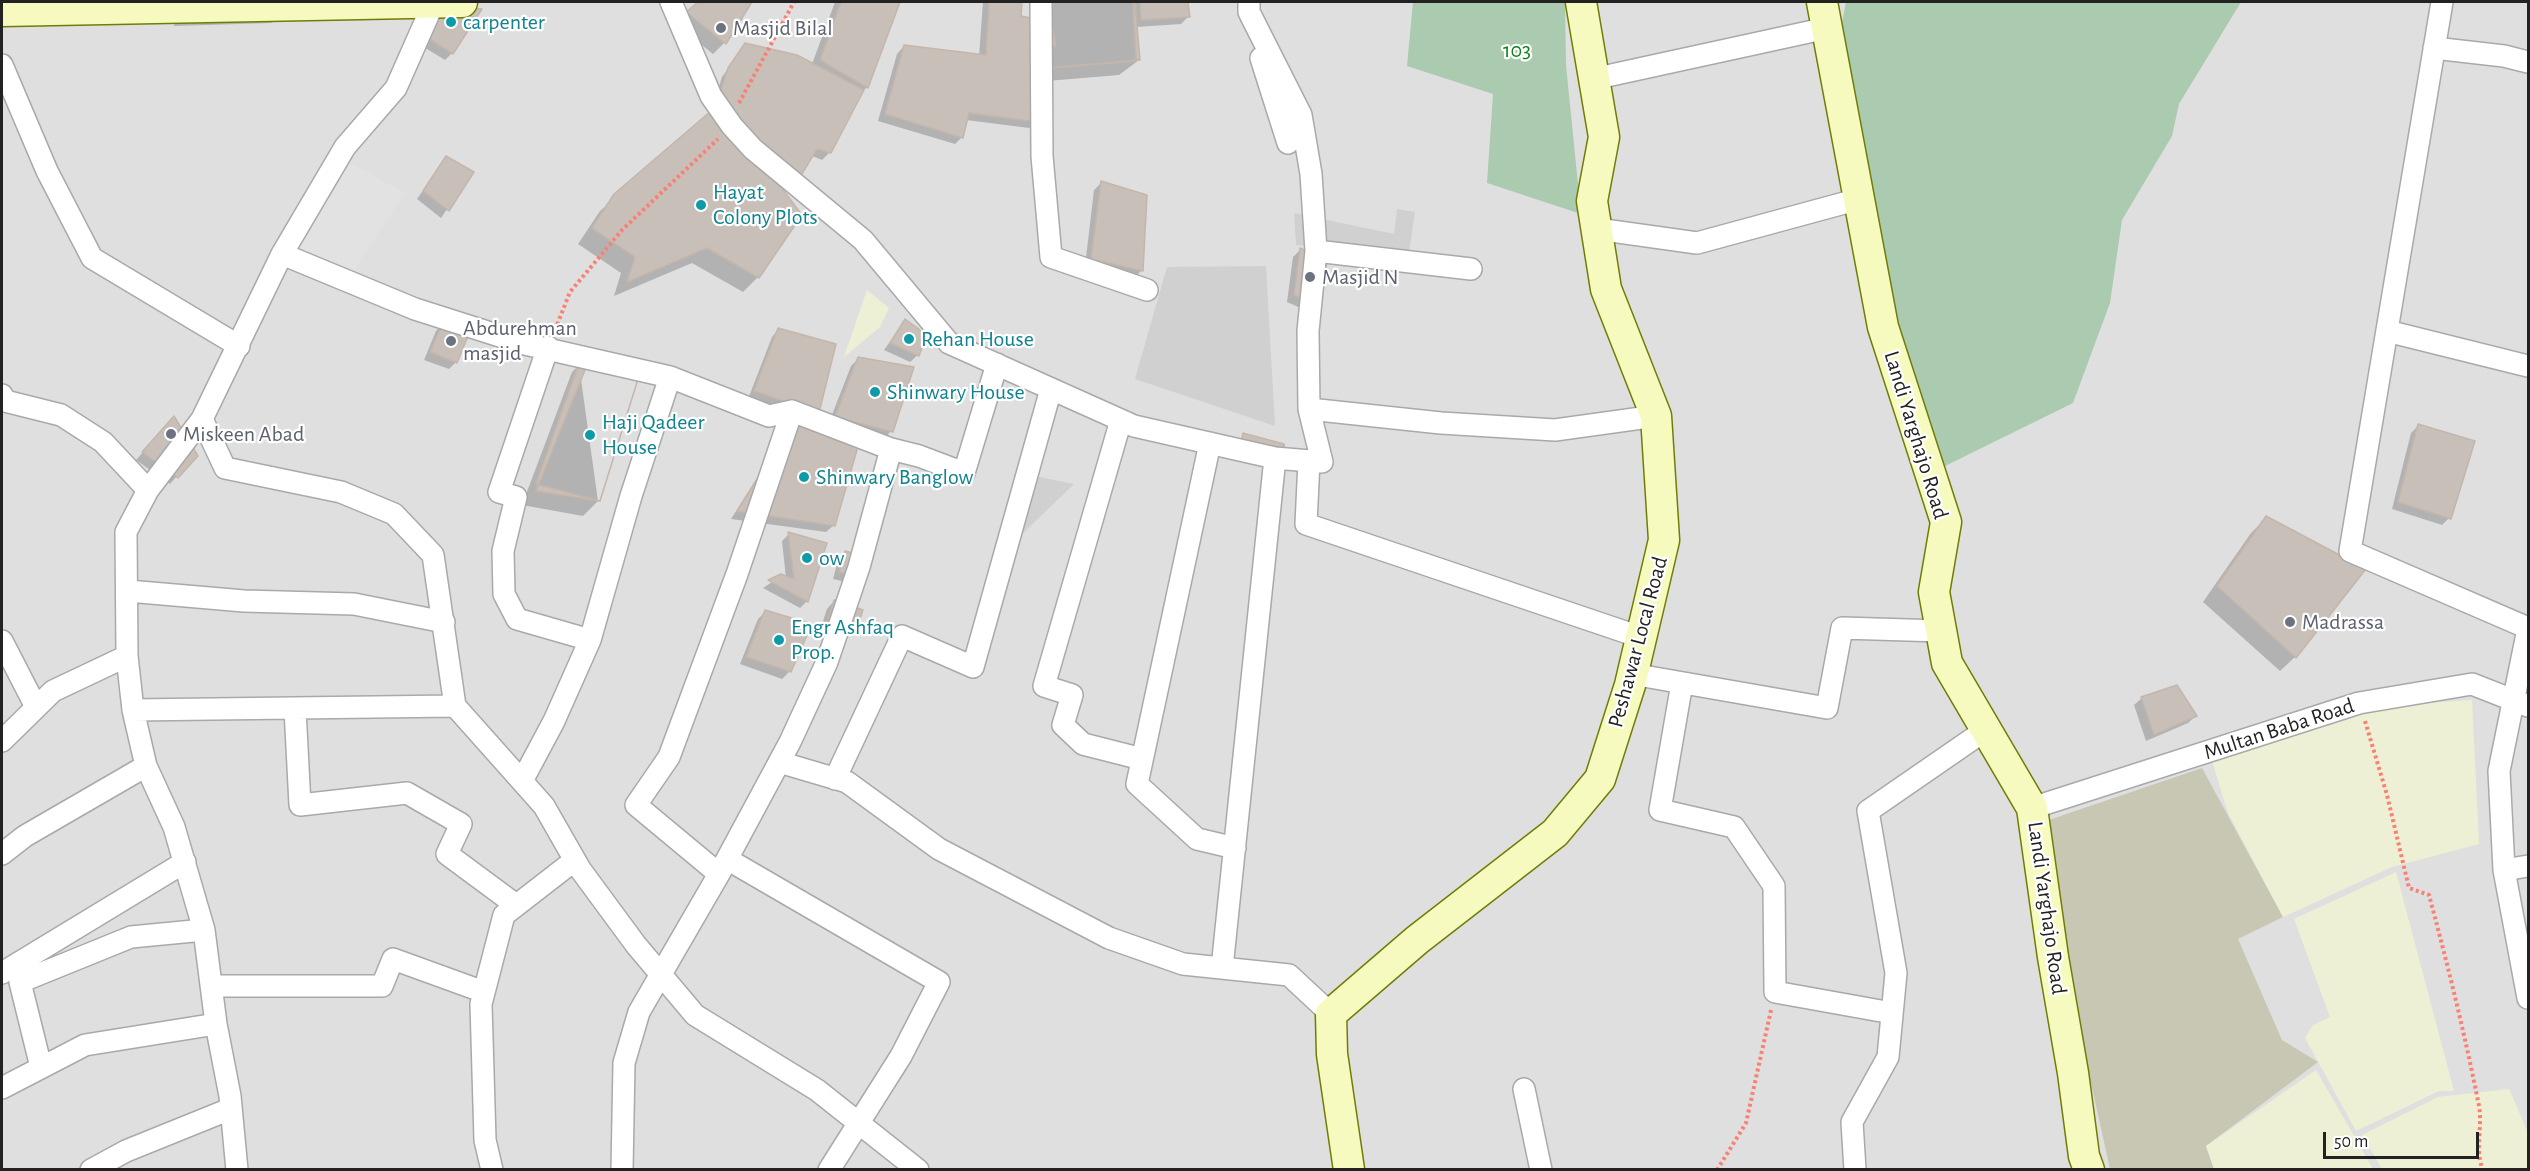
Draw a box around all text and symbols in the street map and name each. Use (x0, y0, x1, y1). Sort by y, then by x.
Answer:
place label: carpenter (463, 9, 545, 35)
marker: carpenter (444, 15, 458, 29)
place label: Masjid Bilal (733, 15, 833, 41)
marker: Masjid Bilal (714, 21, 728, 35)
park label: 103 (1503, 37, 1531, 63)
place label: Hayat Colony Plots (713, 179, 818, 230)
marker: Hayat Colony Plots (694, 198, 708, 212)
place label: Masjid N (1322, 264, 1399, 290)
marker: Masjid N (1303, 270, 1317, 284)
place label: Abdurehman masjid (463, 315, 577, 366)
place label: Rehan House (921, 326, 1034, 352)
marker: Rehan House (902, 332, 916, 346)
marker: Abdurehman masjid (444, 334, 458, 348)
street label: Landi Yarghajo Road (1878, 348, 1954, 522)
place label: Shinwary House (887, 379, 1025, 405)
marker: Shinwary House (868, 385, 882, 399)
place label: Haji Qadeer House (602, 409, 705, 460)
place label: Miskeen Abad (183, 421, 304, 447)
marker: Miskeen Abad (164, 427, 178, 441)
marker: Haji Qadeer House (583, 428, 597, 442)
place label: Shinwary Banglow (816, 464, 973, 490)
marker: Shinwary Banglow (797, 470, 811, 484)
place label: ow (819, 545, 844, 571)
marker: ow (800, 551, 814, 565)
street label: Peshawar Local Road (1602, 554, 1674, 730)
place label: Madrassa (2302, 609, 2384, 635)
place label: Engr Ashfaq Prop. (791, 614, 894, 666)
marker: Madrassa (2283, 615, 2297, 629)
marker: Engr Ashfaq Prop. (772, 633, 786, 647)
street label: Multan Baba Road (2201, 692, 2357, 766)
street label: Landi Yarghajo Road (2022, 820, 2072, 996)
scale bar (2326, 1120, 2482, 1158)
text: 50 m (2334, 1133, 2368, 1151)

